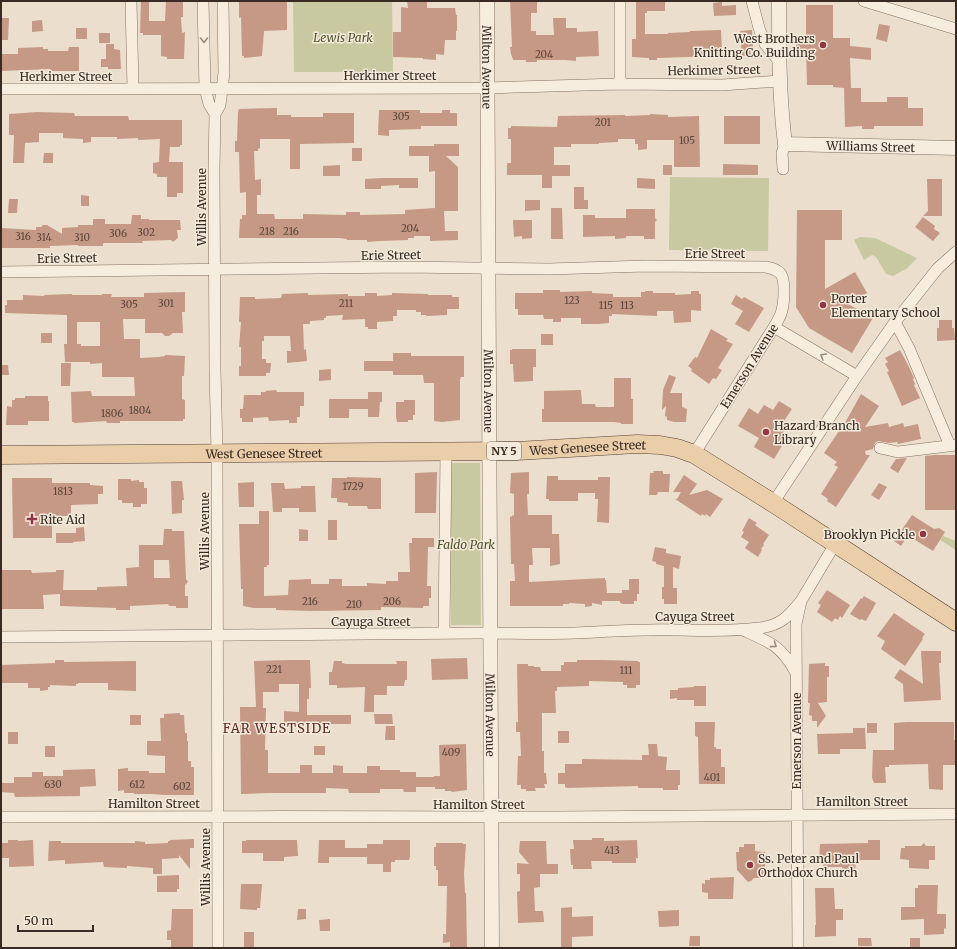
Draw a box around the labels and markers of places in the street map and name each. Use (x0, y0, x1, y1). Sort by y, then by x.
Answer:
place label: West Brothers Knitting Co. Building (694, 31, 816, 60)
marker: West Brothers Knitting Co. Building (818, 40, 828, 50)
place label: Porter Elementary School (831, 291, 941, 320)
marker: Porter Elementary School (818, 300, 828, 310)
place label: Hazard Branch Library (774, 418, 860, 447)
marker: Hazard Branch Library (761, 427, 771, 437)
place label: Rite Aid (40, 512, 85, 527)
marker: Rite Aid (27, 514, 37, 524)
place label: Brooklyn Pickle (824, 527, 915, 542)
marker: Brooklyn Pickle (918, 529, 928, 539)
place label: Ss. Peter and Paul Orthodox Church (758, 851, 859, 880)
marker: Ss. Peter and Paul Orthodox Church (745, 860, 755, 870)

